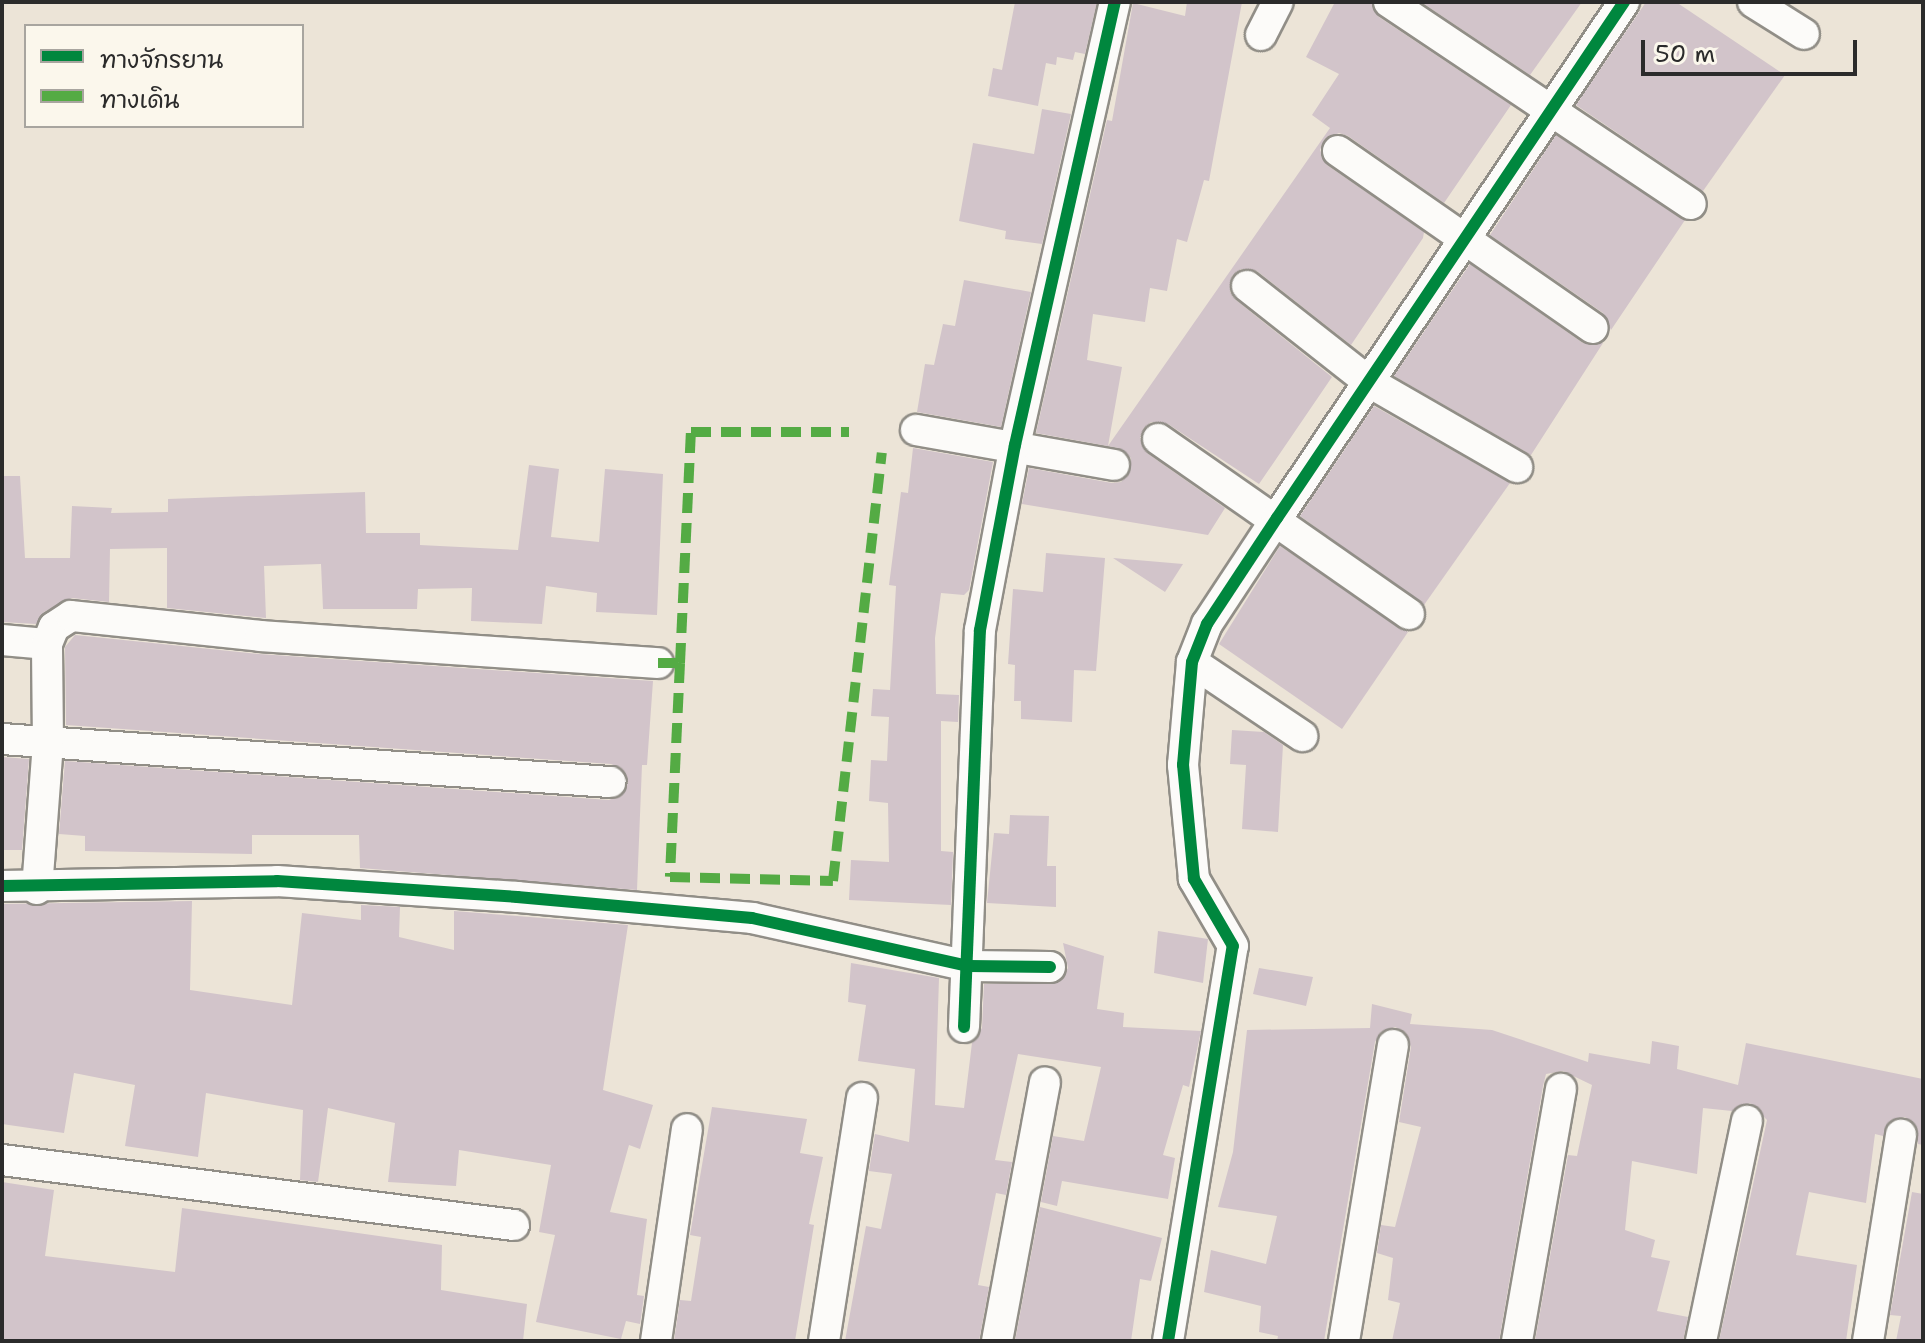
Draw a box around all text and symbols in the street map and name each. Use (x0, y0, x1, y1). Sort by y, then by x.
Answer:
legend (24, 24, 304, 128)
scale bar (1645, 24, 1861, 74)
text: 50 m (1655, 38, 1715, 70)
text: ทางจักรยาน (100, 44, 223, 76)
text: ทางเดิน (100, 84, 180, 116)

